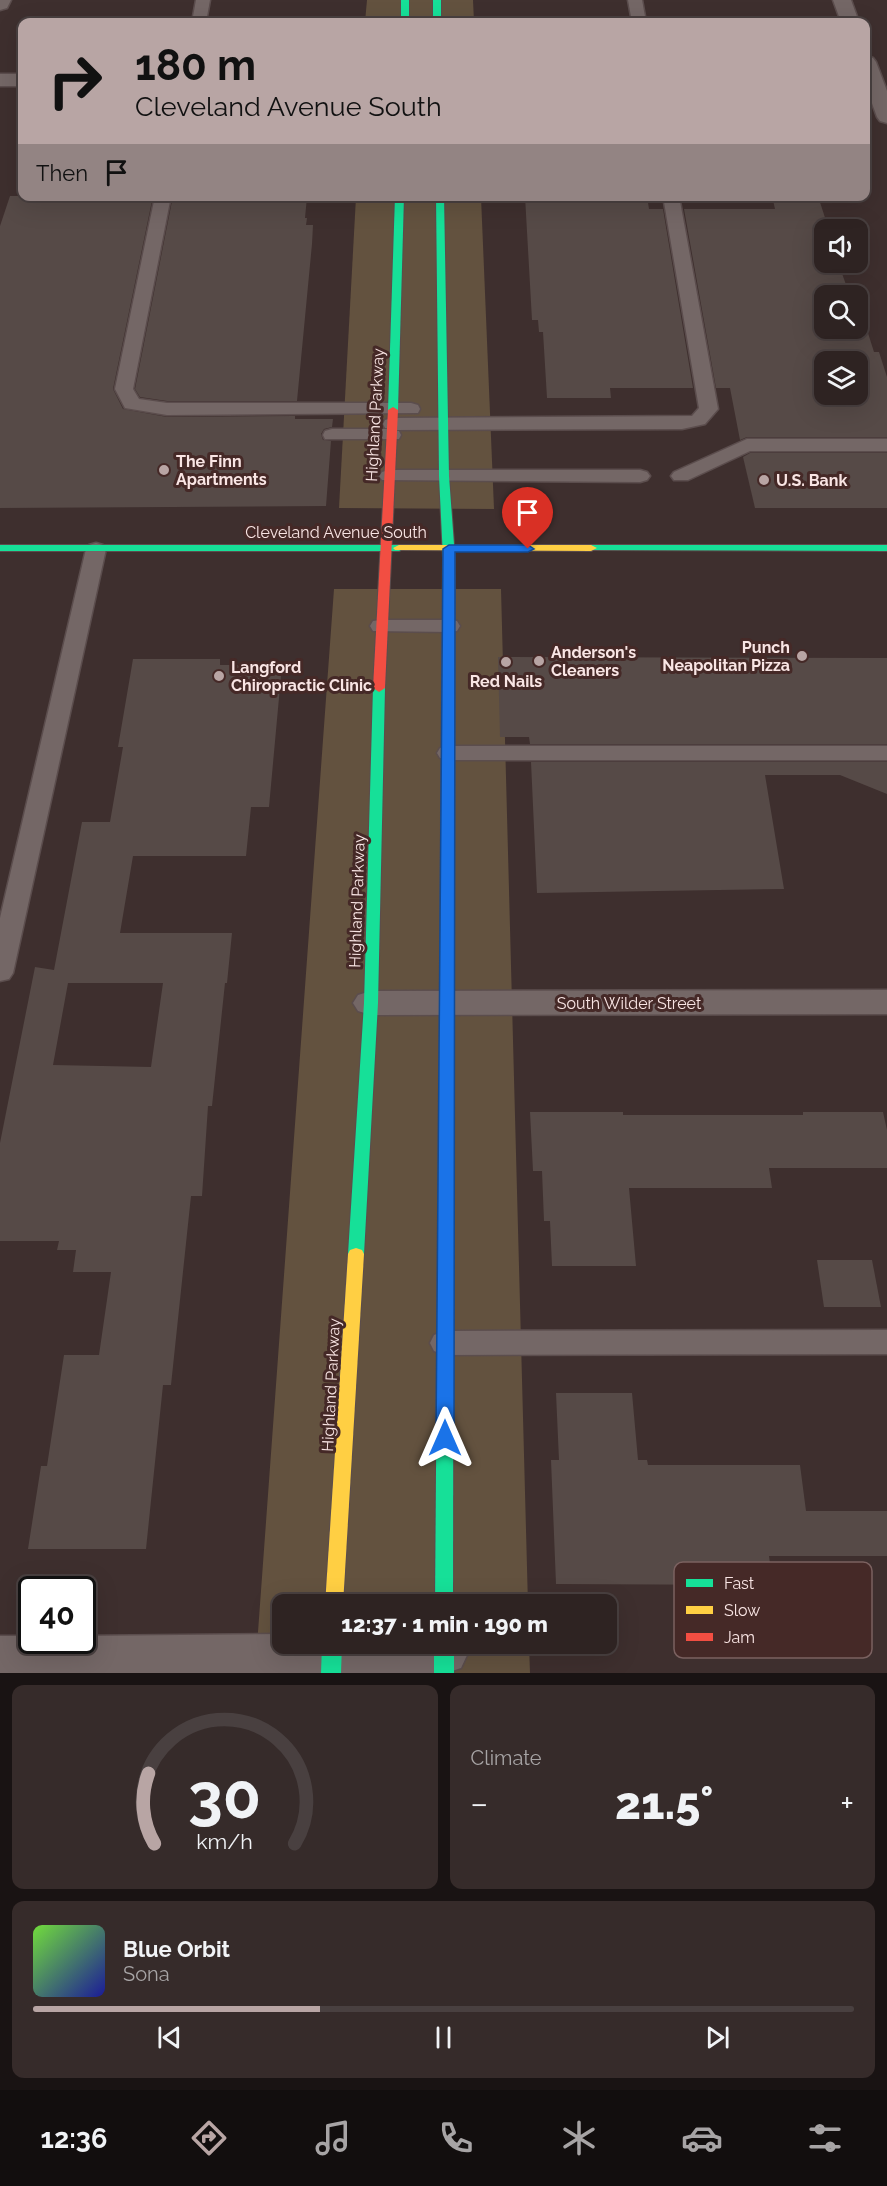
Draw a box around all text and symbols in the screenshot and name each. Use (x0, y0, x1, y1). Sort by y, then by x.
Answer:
text: 180 m (135, 41, 256, 90)
icon: right (36, 42, 114, 120)
text: Cleveland Avenue South (135, 91, 442, 122)
icon: arrive (100, 156, 133, 189)
text: Then (36, 160, 88, 186)
map controls (814, 219, 868, 405)
button: sound (814, 219, 868, 273)
button: search (814, 285, 868, 339)
street label: Highland Parkway (362, 347, 388, 482)
button: layers (814, 351, 868, 405)
place label: The Finn Apartments (176, 452, 267, 489)
marker: The Finn Apartments (157, 463, 171, 477)
place label: U.S. Bank (776, 471, 847, 490)
marker: U.S. Bank (757, 473, 771, 487)
pin (502, 487, 553, 549)
icon: arrive (511, 496, 544, 529)
street label: Cleveland Avenue South (245, 523, 427, 542)
place label: Punch Neapolitan Pizza (662, 638, 790, 675)
place label: Anderson's Cleaners (551, 643, 636, 680)
marker: Punch Neapolitan Pizza (795, 649, 809, 663)
marker: Anderson's Cleaners (532, 654, 546, 668)
marker: Red Nails (499, 655, 513, 669)
place label: Langford Chiropractic Clinic (231, 658, 372, 695)
marker: Langford Chiropractic Clinic (212, 669, 226, 683)
place label: Red Nails (470, 672, 542, 691)
street label: Highland Parkway (345, 834, 369, 968)
street label: South Wilder Street (557, 994, 702, 1013)
street label: Highland Parkway (318, 1317, 344, 1452)
position arrow (413, 1406, 477, 1470)
legend (674, 1562, 872, 1658)
text: Fast (724, 1574, 755, 1593)
speed limit sign: 40 (18, 1576, 96, 1654)
text: Slow (724, 1601, 760, 1620)
text: 12:37 · 1 min · 190 m (341, 1611, 548, 1637)
text: Jam (724, 1628, 755, 1647)
text: Climate (471, 1746, 542, 1770)
text: 30 (188, 1759, 261, 1833)
text: 21.5° (615, 1777, 714, 1830)
text: − (471, 1784, 488, 1823)
text: + (840, 1784, 854, 1823)
text: km/h (196, 1829, 253, 1854)
text: Blue Orbit (123, 1936, 230, 1962)
text: Sona (123, 1962, 170, 1986)
icon: previous (153, 2021, 186, 2054)
icon: pause (427, 2021, 460, 2054)
icon: next (701, 2021, 734, 2054)
icon: directions (188, 2117, 230, 2159)
icon: music (312, 2117, 354, 2159)
icon: phone (435, 2117, 477, 2159)
icon: climate (558, 2117, 600, 2159)
icon: car (681, 2117, 723, 2159)
icon: filters (804, 2117, 846, 2159)
text: 12:36 (41, 2123, 107, 2154)

